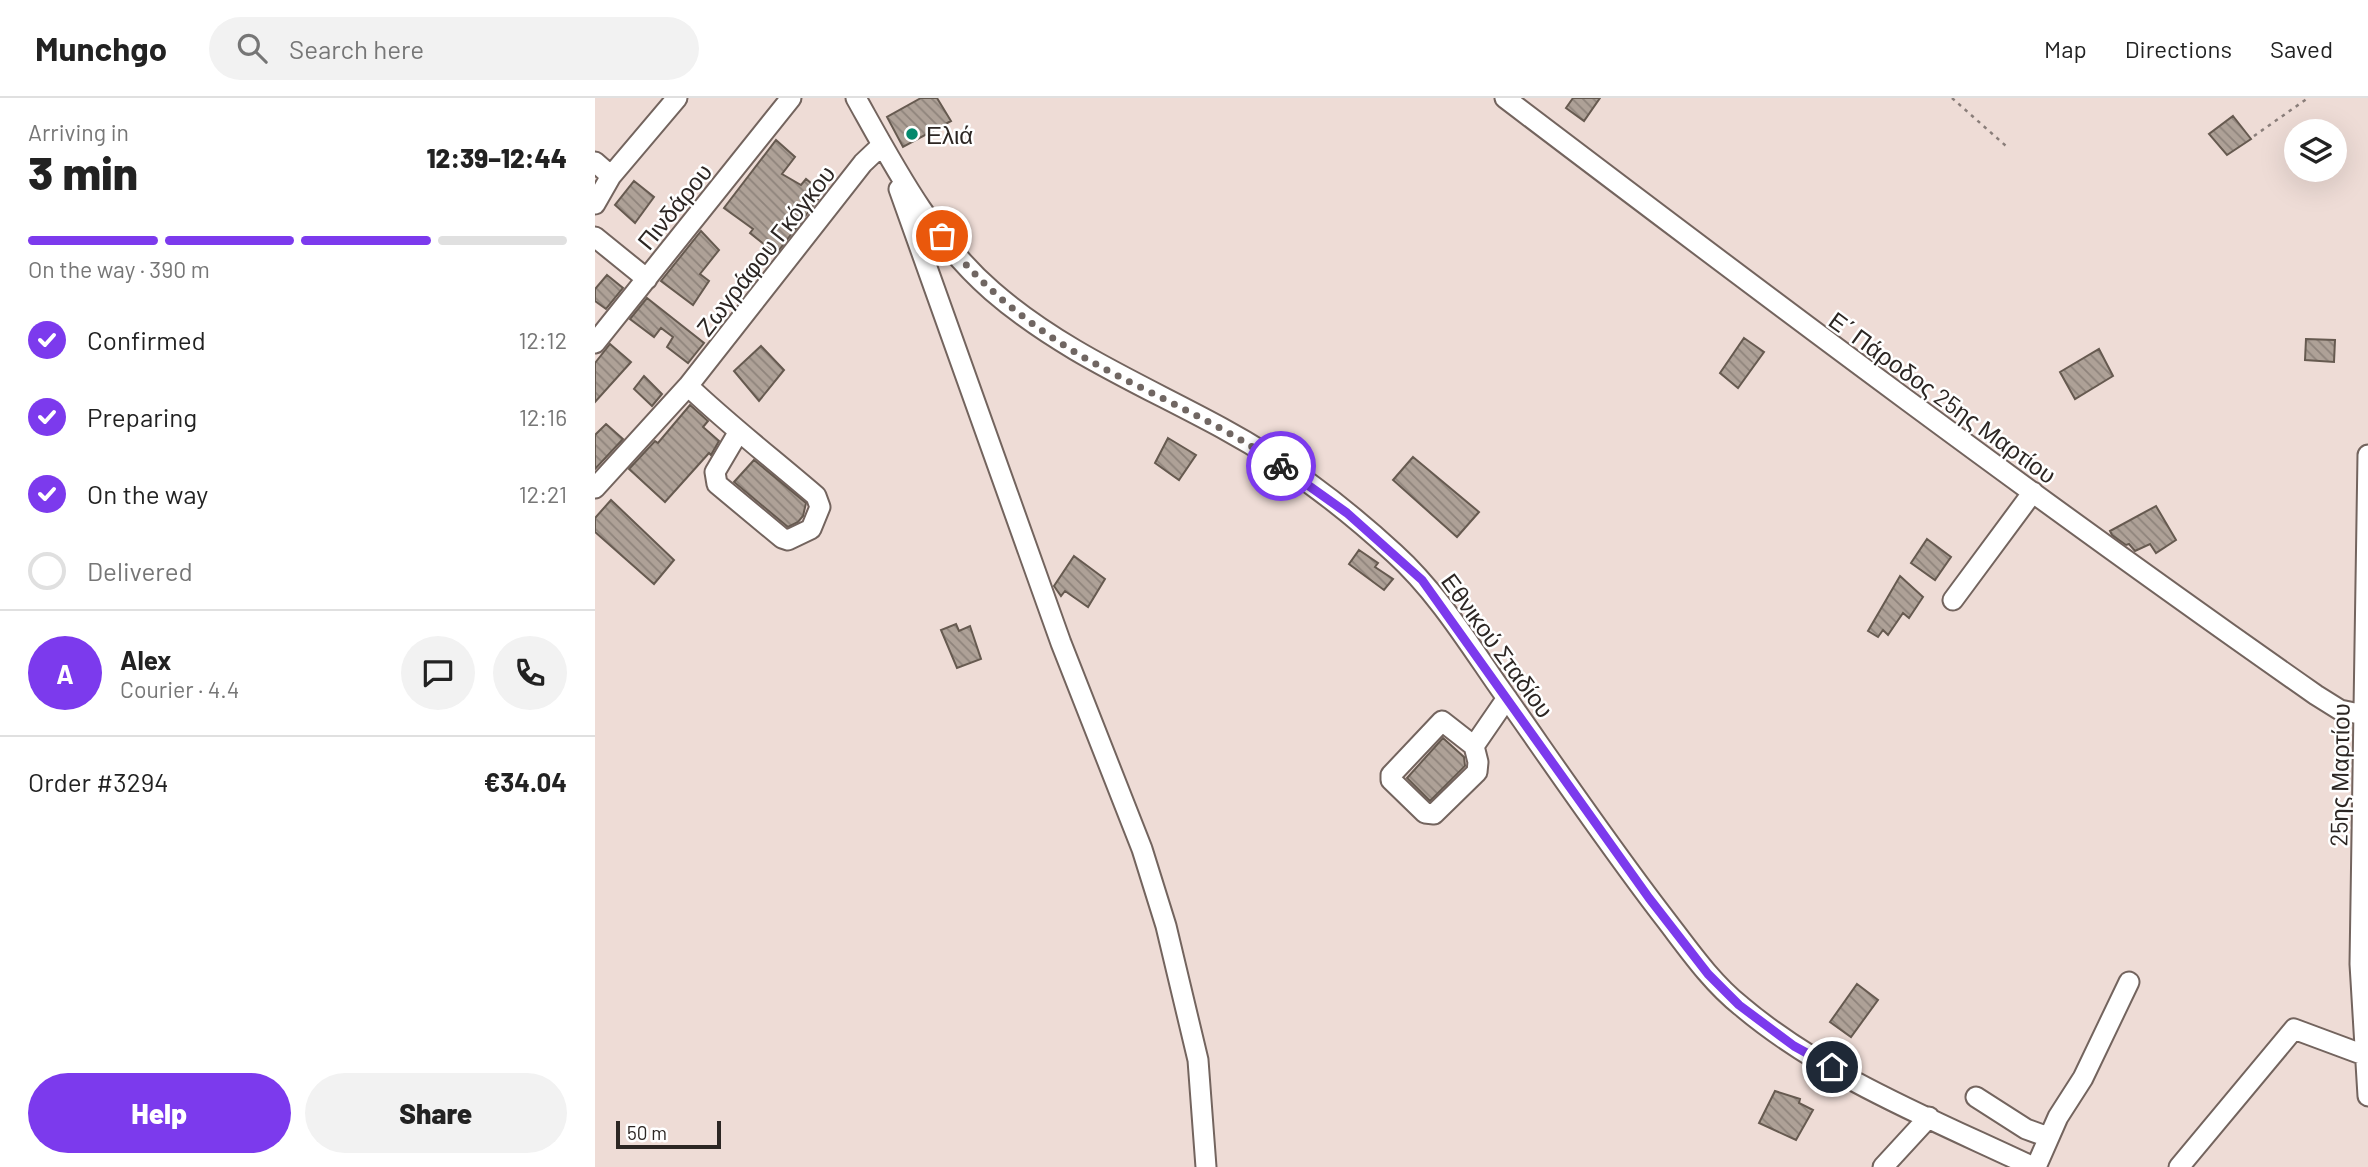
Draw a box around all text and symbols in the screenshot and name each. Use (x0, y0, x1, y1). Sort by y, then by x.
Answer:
search box (209, 17, 699, 80)
text: Munchgo (35, 28, 167, 68)
icon: search (233, 29, 271, 67)
text: Search here (289, 33, 424, 64)
text: Map (2044, 34, 2087, 63)
text: Directions (2125, 34, 2232, 63)
text: Saved (2270, 34, 2333, 63)
text: Arriving in (28, 118, 129, 146)
map controls (2284, 119, 2347, 182)
button: layers (2284, 119, 2347, 182)
place label: Ελιά (926, 120, 973, 149)
marker: Ελιά (904, 126, 920, 142)
text: 12:39–12:44 (426, 142, 567, 173)
text: 3 min (28, 144, 138, 199)
street label: Πινδάρου (631, 157, 717, 255)
street label: Ζωγράφου Γκόγκου (689, 159, 841, 341)
pin (912, 206, 972, 266)
icon: bag (923, 217, 961, 255)
text: On the way · 390 m (28, 255, 210, 283)
street label: Ε΄ Πάροδος 25ης Μαρτίου (1824, 305, 2062, 489)
icon: check (28, 321, 66, 359)
text: Confirmed (87, 324, 206, 355)
text: 12:12 (518, 326, 567, 354)
icon: check (28, 398, 66, 436)
text: Preparing (87, 401, 197, 432)
text: 12:16 (519, 403, 567, 431)
courier (1246, 431, 1316, 501)
icon: bike (1262, 447, 1300, 485)
icon: check (28, 475, 66, 513)
text: On the way (87, 478, 208, 509)
text: 12:21 (519, 480, 567, 508)
text: Delivered (87, 555, 193, 586)
street label: Εθνικού Σταδίου (1436, 567, 1560, 723)
button: chat (401, 636, 475, 710)
button: phone (493, 636, 567, 710)
text: Alex (120, 644, 171, 675)
text: A (56, 658, 74, 689)
text: Courier · 4.4 (120, 675, 239, 703)
street label: 25ης Μαρτίου (2323, 703, 2355, 847)
text: Order #3294 (28, 766, 169, 797)
text: €34.04 (484, 766, 567, 797)
pin (1802, 1037, 1862, 1097)
icon: home (1813, 1048, 1851, 1086)
button: Help (28, 1073, 291, 1153)
button: Share (305, 1073, 567, 1153)
scale bar (616, 1118, 721, 1150)
text: 50 m (627, 1121, 667, 1144)

